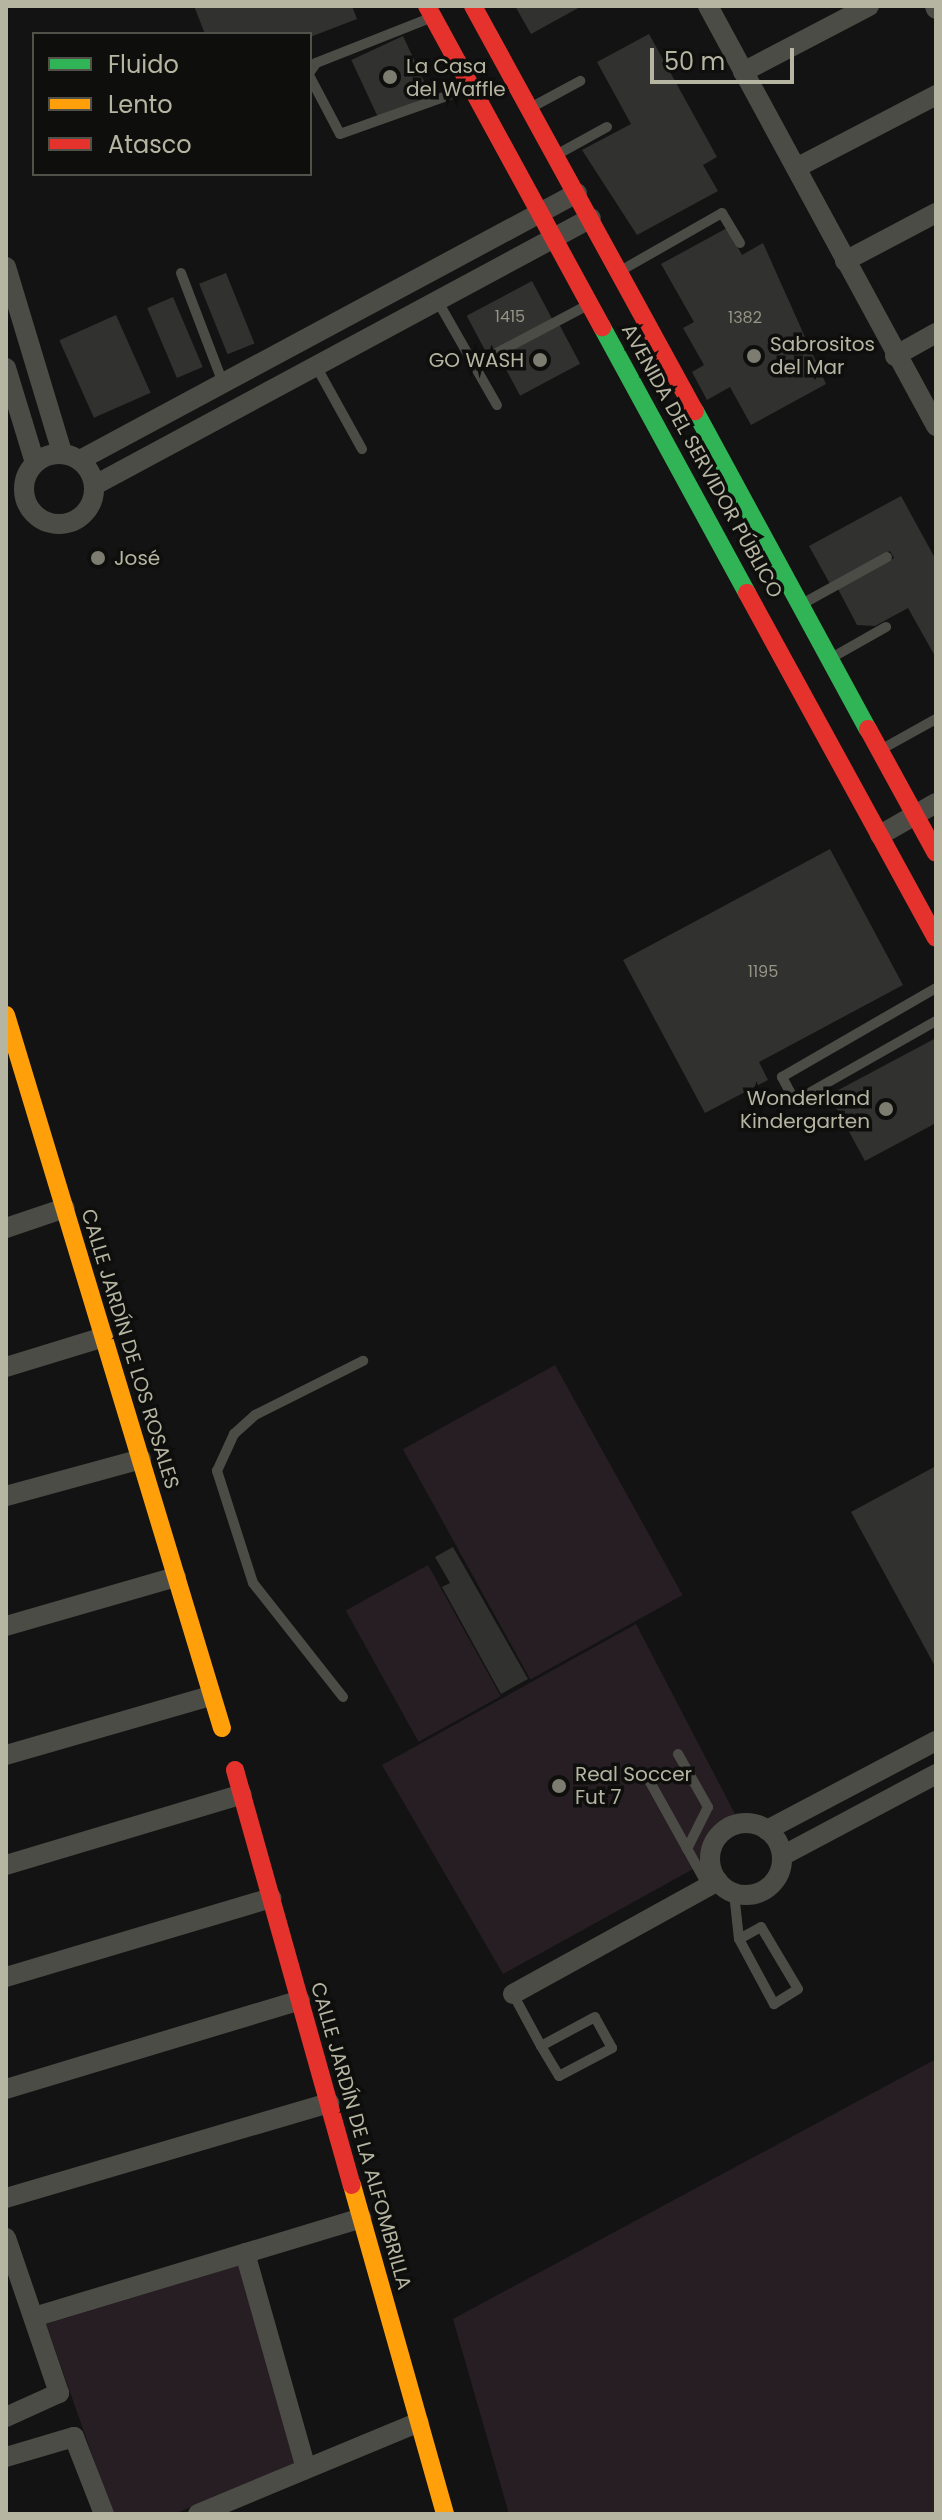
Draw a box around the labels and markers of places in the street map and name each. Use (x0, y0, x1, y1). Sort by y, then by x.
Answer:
place label: La Casa del Waffle (406, 54, 506, 101)
marker: La Casa del Waffle (381, 68, 399, 86)
place label: Sabrositos del Mar (770, 332, 875, 379)
marker: Sabrositos del Mar (745, 347, 763, 365)
place label: GO WASH (429, 348, 524, 372)
marker: GO WASH (531, 351, 549, 369)
place label: José (114, 546, 160, 570)
marker: José (89, 549, 107, 567)
place label: Wonderland Kindergarten (740, 1086, 870, 1133)
marker: Wonderland Kindergarten (877, 1100, 895, 1118)
place label: Real Soccer Fut 7 (575, 1762, 692, 1809)
marker: Real Soccer Fut 7 (550, 1777, 568, 1795)

